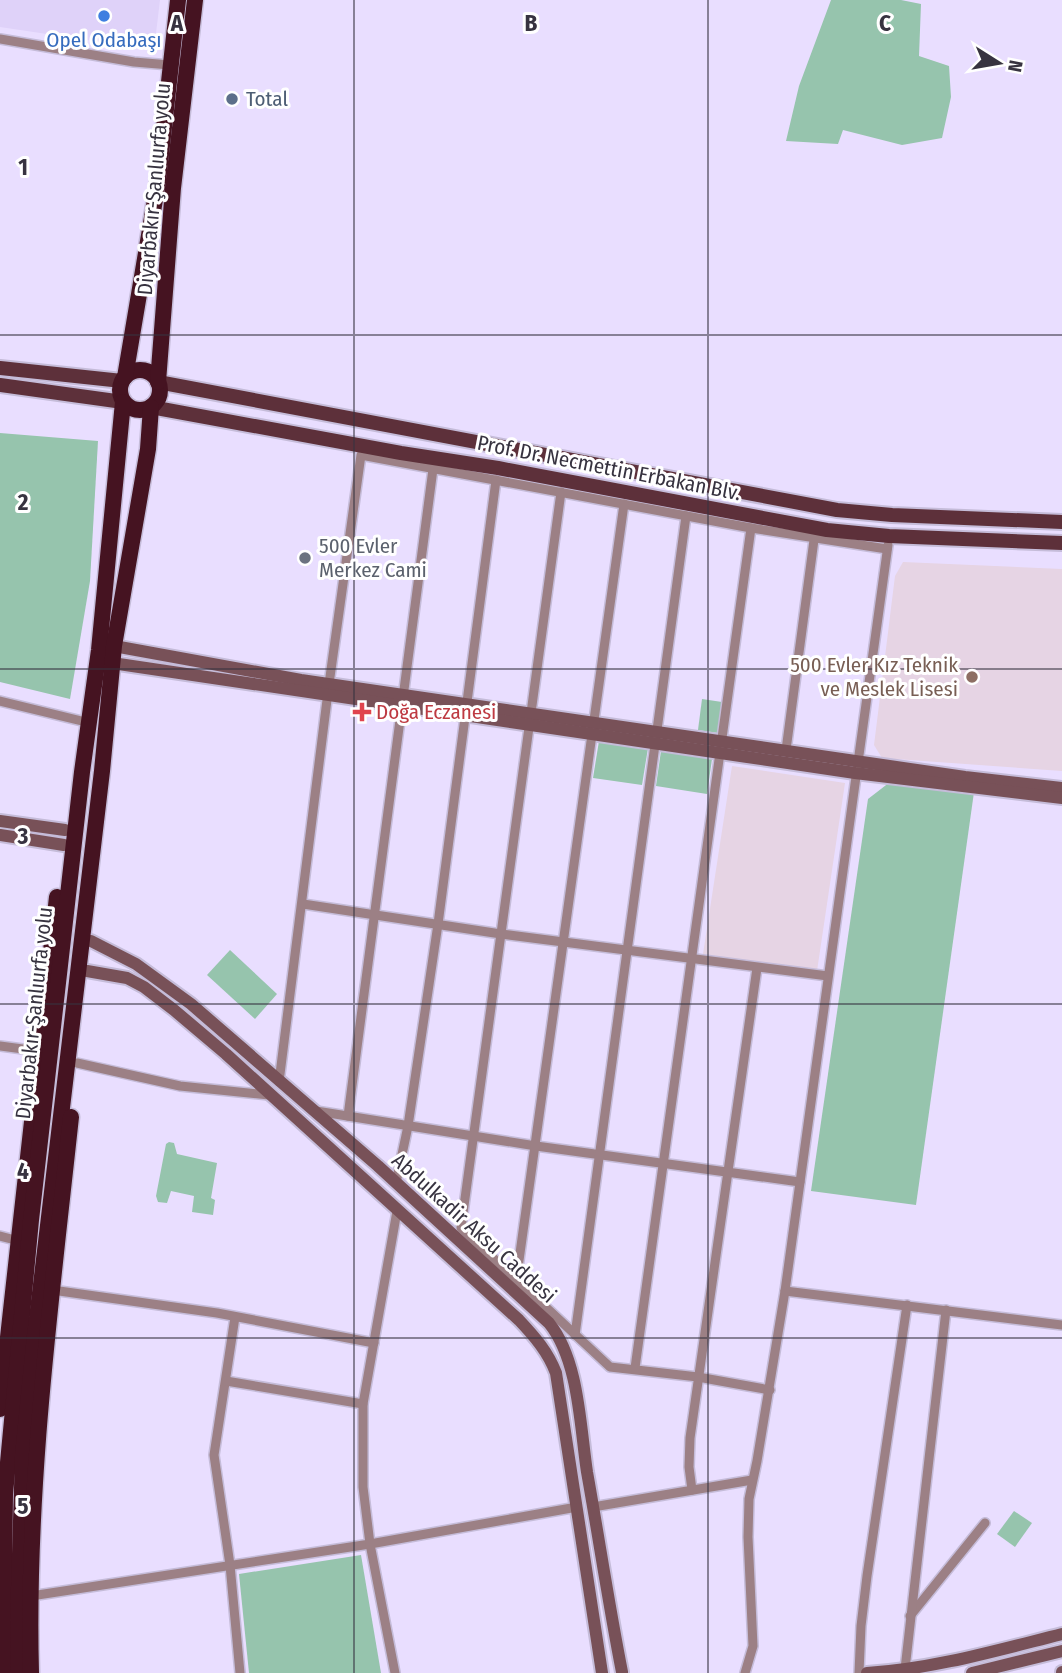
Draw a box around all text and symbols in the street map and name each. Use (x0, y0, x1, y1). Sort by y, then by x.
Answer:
marker: Opel Odabaşı (96, 8, 112, 24)
text: A (170, 9, 184, 37)
text: B (525, 9, 538, 37)
text: C (879, 9, 891, 37)
place label: Opel Odabaşı (46, 27, 162, 53)
north arrow (964, 28, 1034, 98)
text: N (1003, 58, 1028, 74)
street label: Diyarbakır-Şanlıurfa yolu (132, 82, 176, 296)
place label: Total (246, 86, 288, 112)
marker: Total (224, 91, 240, 107)
text: 1 (18, 153, 28, 181)
street label: Prof. Dr. Necmettin Erbakan Blv. (475, 430, 743, 506)
text: 2 (17, 488, 29, 516)
place label: 500 Evler Merkez Cami (319, 533, 427, 583)
marker: 500 Evler Merkez Cami (297, 550, 313, 566)
place label: 500 Evler Kız Teknik ve Meslek Lisesi (790, 652, 958, 702)
marker: 500 Evler Kız Teknik ve Meslek Lisesi (964, 669, 980, 685)
place label: Doğa Eczanesi (376, 699, 496, 725)
marker: Doğa Eczanesi (354, 704, 370, 720)
text: 3 (17, 822, 29, 850)
street label: Diyarbakır-Şanlıurfa yolu (10, 906, 58, 1120)
street label: Abdulkadir Aksu Caddesi (386, 1147, 562, 1309)
text: 4 (17, 1157, 29, 1185)
text: 5 (17, 1492, 29, 1520)

